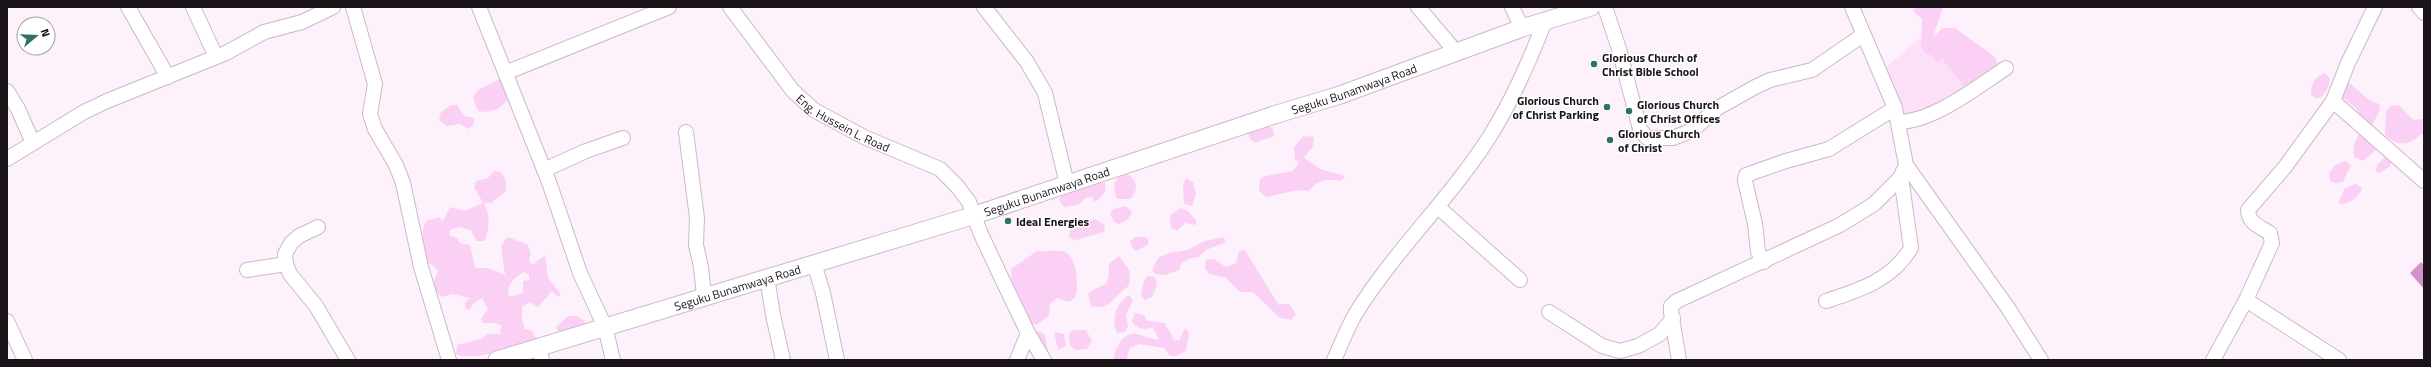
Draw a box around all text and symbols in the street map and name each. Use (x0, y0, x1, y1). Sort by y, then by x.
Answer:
north arrow (16, 16, 56, 56)
text: N (37, 27, 54, 39)
place label: Glorious Church of Christ Bible School (1602, 48, 1699, 81)
street label: Seguku Bunamwaya Road (1289, 58, 1419, 119)
marker: Glorious Church of Christ Bible School (1589, 59, 1599, 69)
street label: Eng. Hussein L. Road (792, 89, 893, 156)
place label: Glorious Church of Christ Parking (1512, 91, 1600, 124)
place label: Glorious Church of Christ Offices (1637, 95, 1721, 128)
marker: Glorious Church of Christ Parking (1602, 102, 1612, 112)
marker: Glorious Church of Christ Offices (1624, 106, 1634, 116)
place label: Glorious Church of Christ (1618, 124, 1700, 157)
marker: Glorious Church of Christ (1605, 135, 1615, 145)
street label: Seguku Bunamwaya Road (981, 161, 1112, 221)
place label: Ideal Energies (1016, 212, 1090, 231)
marker: Ideal Energies (1003, 216, 1013, 226)
street label: Seguku Bunamwaya Road (671, 259, 803, 315)

